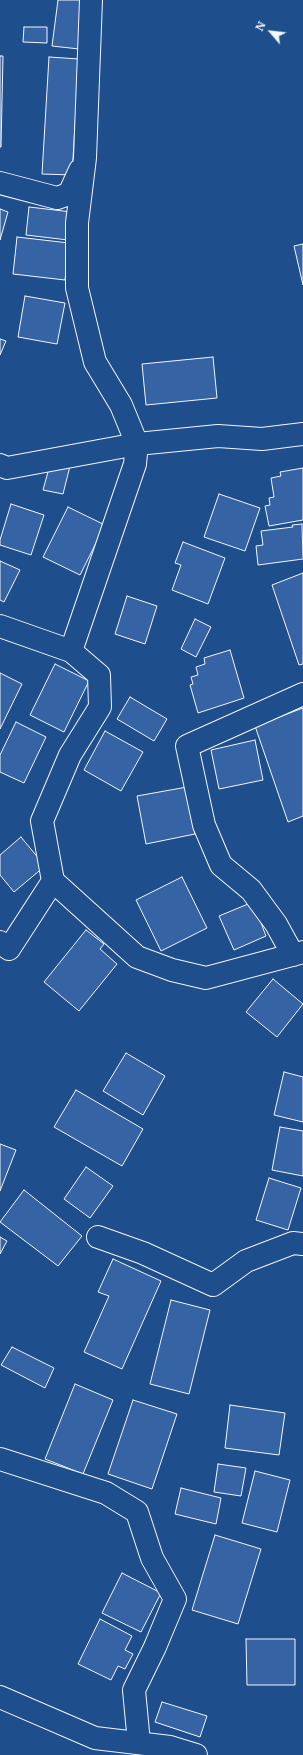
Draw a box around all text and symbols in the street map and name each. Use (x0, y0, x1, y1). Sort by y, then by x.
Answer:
north arrow (251, 12, 291, 52)
text: N (252, 19, 269, 34)

